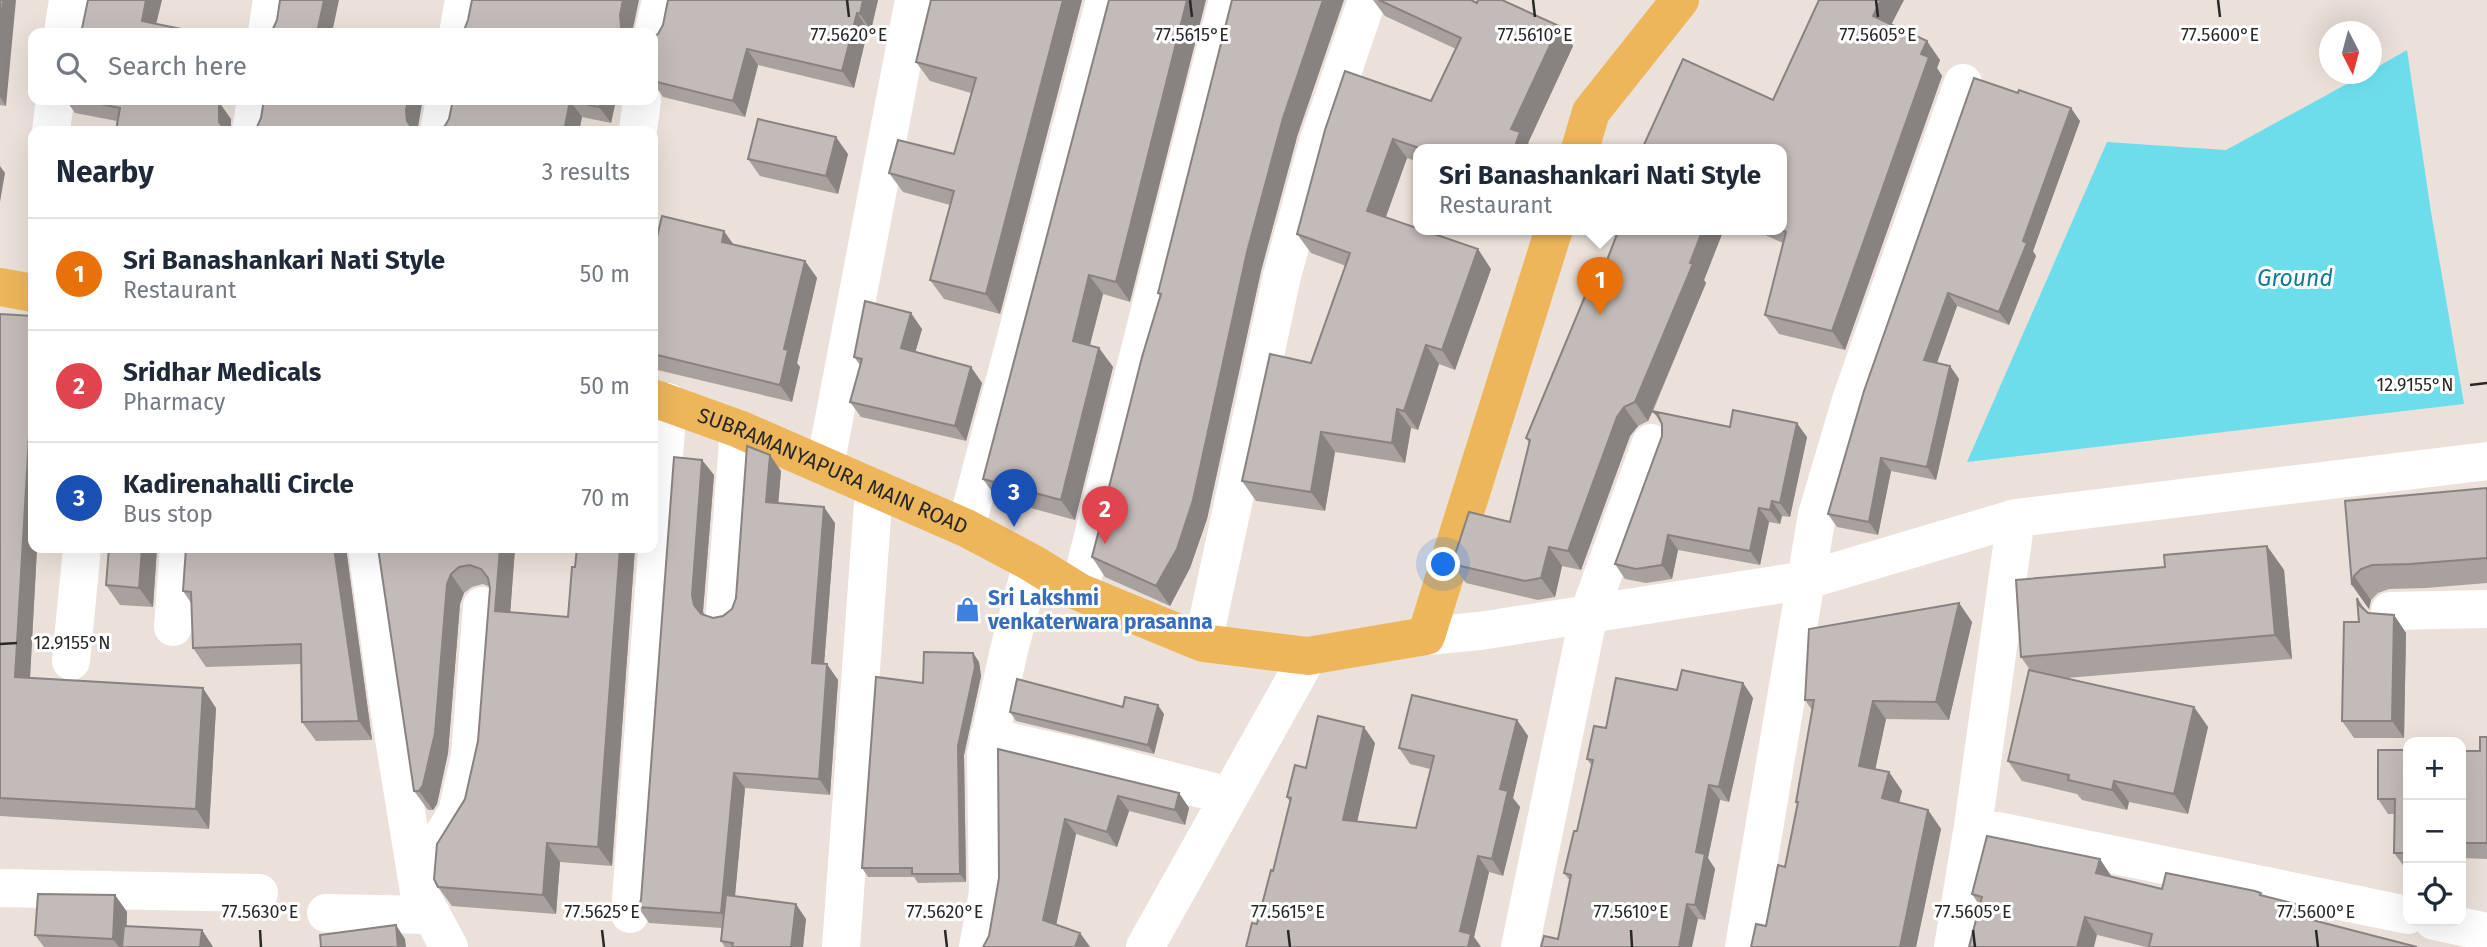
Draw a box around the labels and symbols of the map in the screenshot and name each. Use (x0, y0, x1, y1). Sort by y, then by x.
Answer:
north arrow (2319, 21, 2382, 84)
text: 77.5620°E (811, 24, 887, 46)
text: 77.5615°E (1155, 24, 1229, 46)
text: 77.5610°E (1497, 24, 1573, 46)
text: 77.5605°E (1839, 24, 1917, 46)
text: 77.5600°E (2181, 24, 2259, 46)
pin: 1 (1577, 257, 1623, 315)
water label: Ground (2257, 264, 2333, 292)
text: 12.9155°N (2377, 374, 2453, 396)
street label: SUBRAMANYAPURA MAIN ROAD (694, 402, 972, 540)
pin: 3 (991, 469, 1037, 527)
pin: 2 (1082, 486, 1128, 544)
your location (1426, 547, 1460, 581)
place label: Sri Lakshmi venkaterwara prasanna (987, 585, 1213, 635)
shop icon: Sri Lakshmi venkaterwara prasanna (954, 596, 982, 624)
text: 12.9155°N (34, 632, 110, 654)
text: 77.5630°E (222, 901, 299, 923)
text: 77.5625°E (564, 901, 640, 923)
text: 77.5620°E (907, 901, 983, 923)
text: 77.5615°E (1251, 901, 1325, 923)
text: 77.5610°E (1593, 901, 1669, 923)
text: 77.5605°E (1934, 901, 2012, 923)
text: 77.5600°E (2277, 901, 2355, 923)

